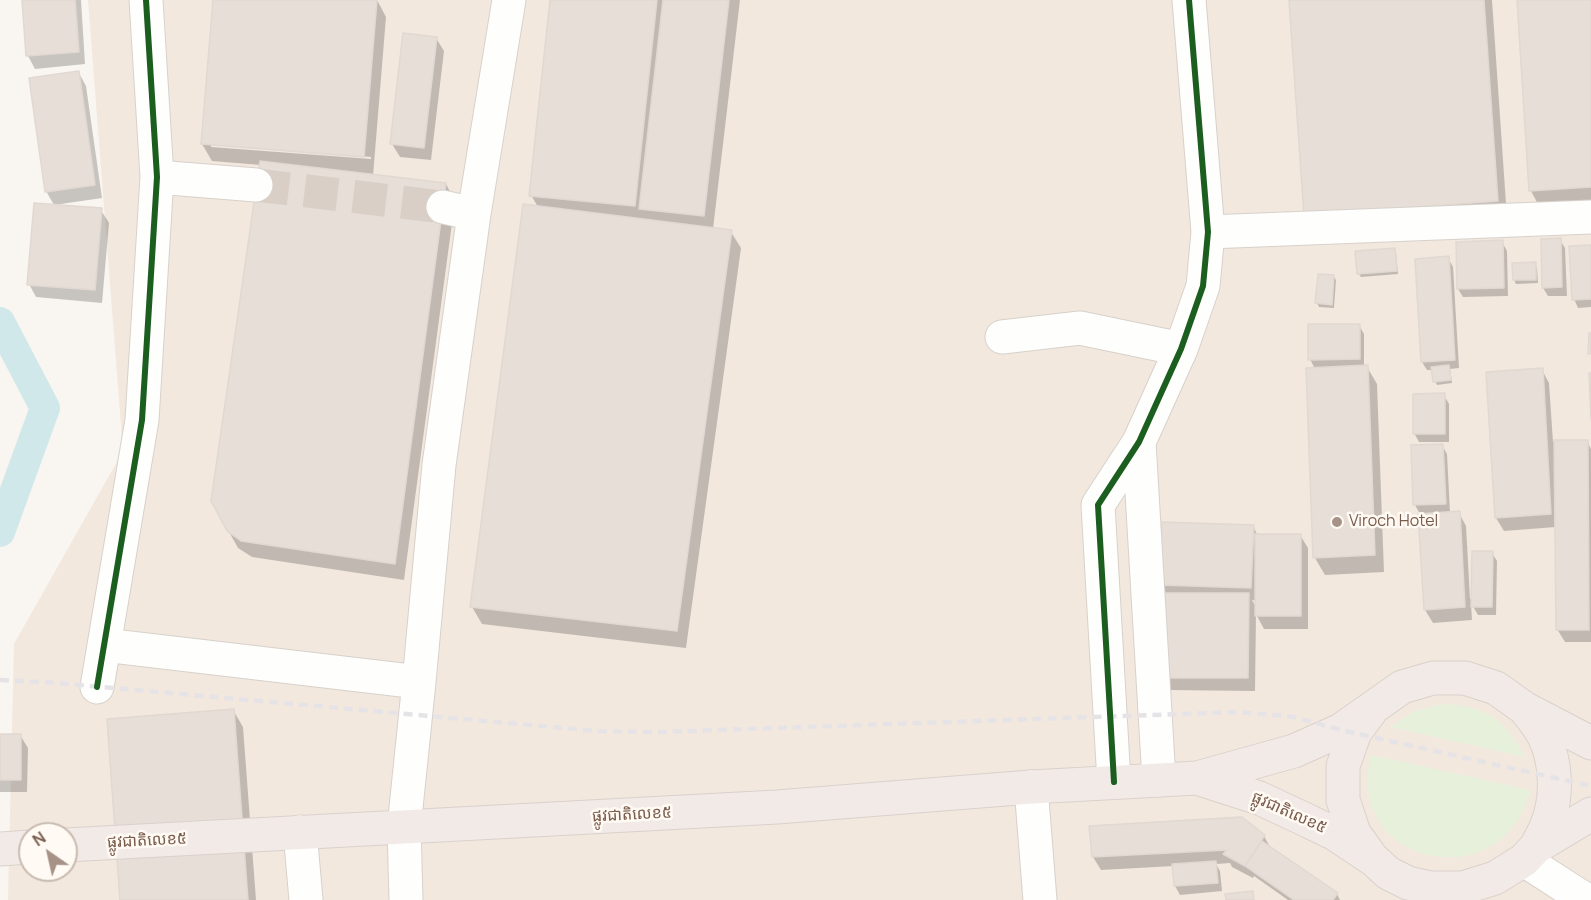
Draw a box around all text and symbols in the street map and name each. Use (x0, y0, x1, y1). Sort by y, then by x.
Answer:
place label: Viroch Hotel (1349, 512, 1438, 532)
marker: Viroch Hotel (1330, 515, 1344, 529)
street label: ផ្លូវជាតិលេខ៥ (1249, 788, 1329, 838)
street label: ផ្លូវជាតិលេខ៥ (592, 803, 672, 827)
north arrow (18, 822, 78, 882)
text: N (28, 826, 50, 851)
street label: ផ្លូវជាតិលេខ៥ (107, 829, 187, 853)

